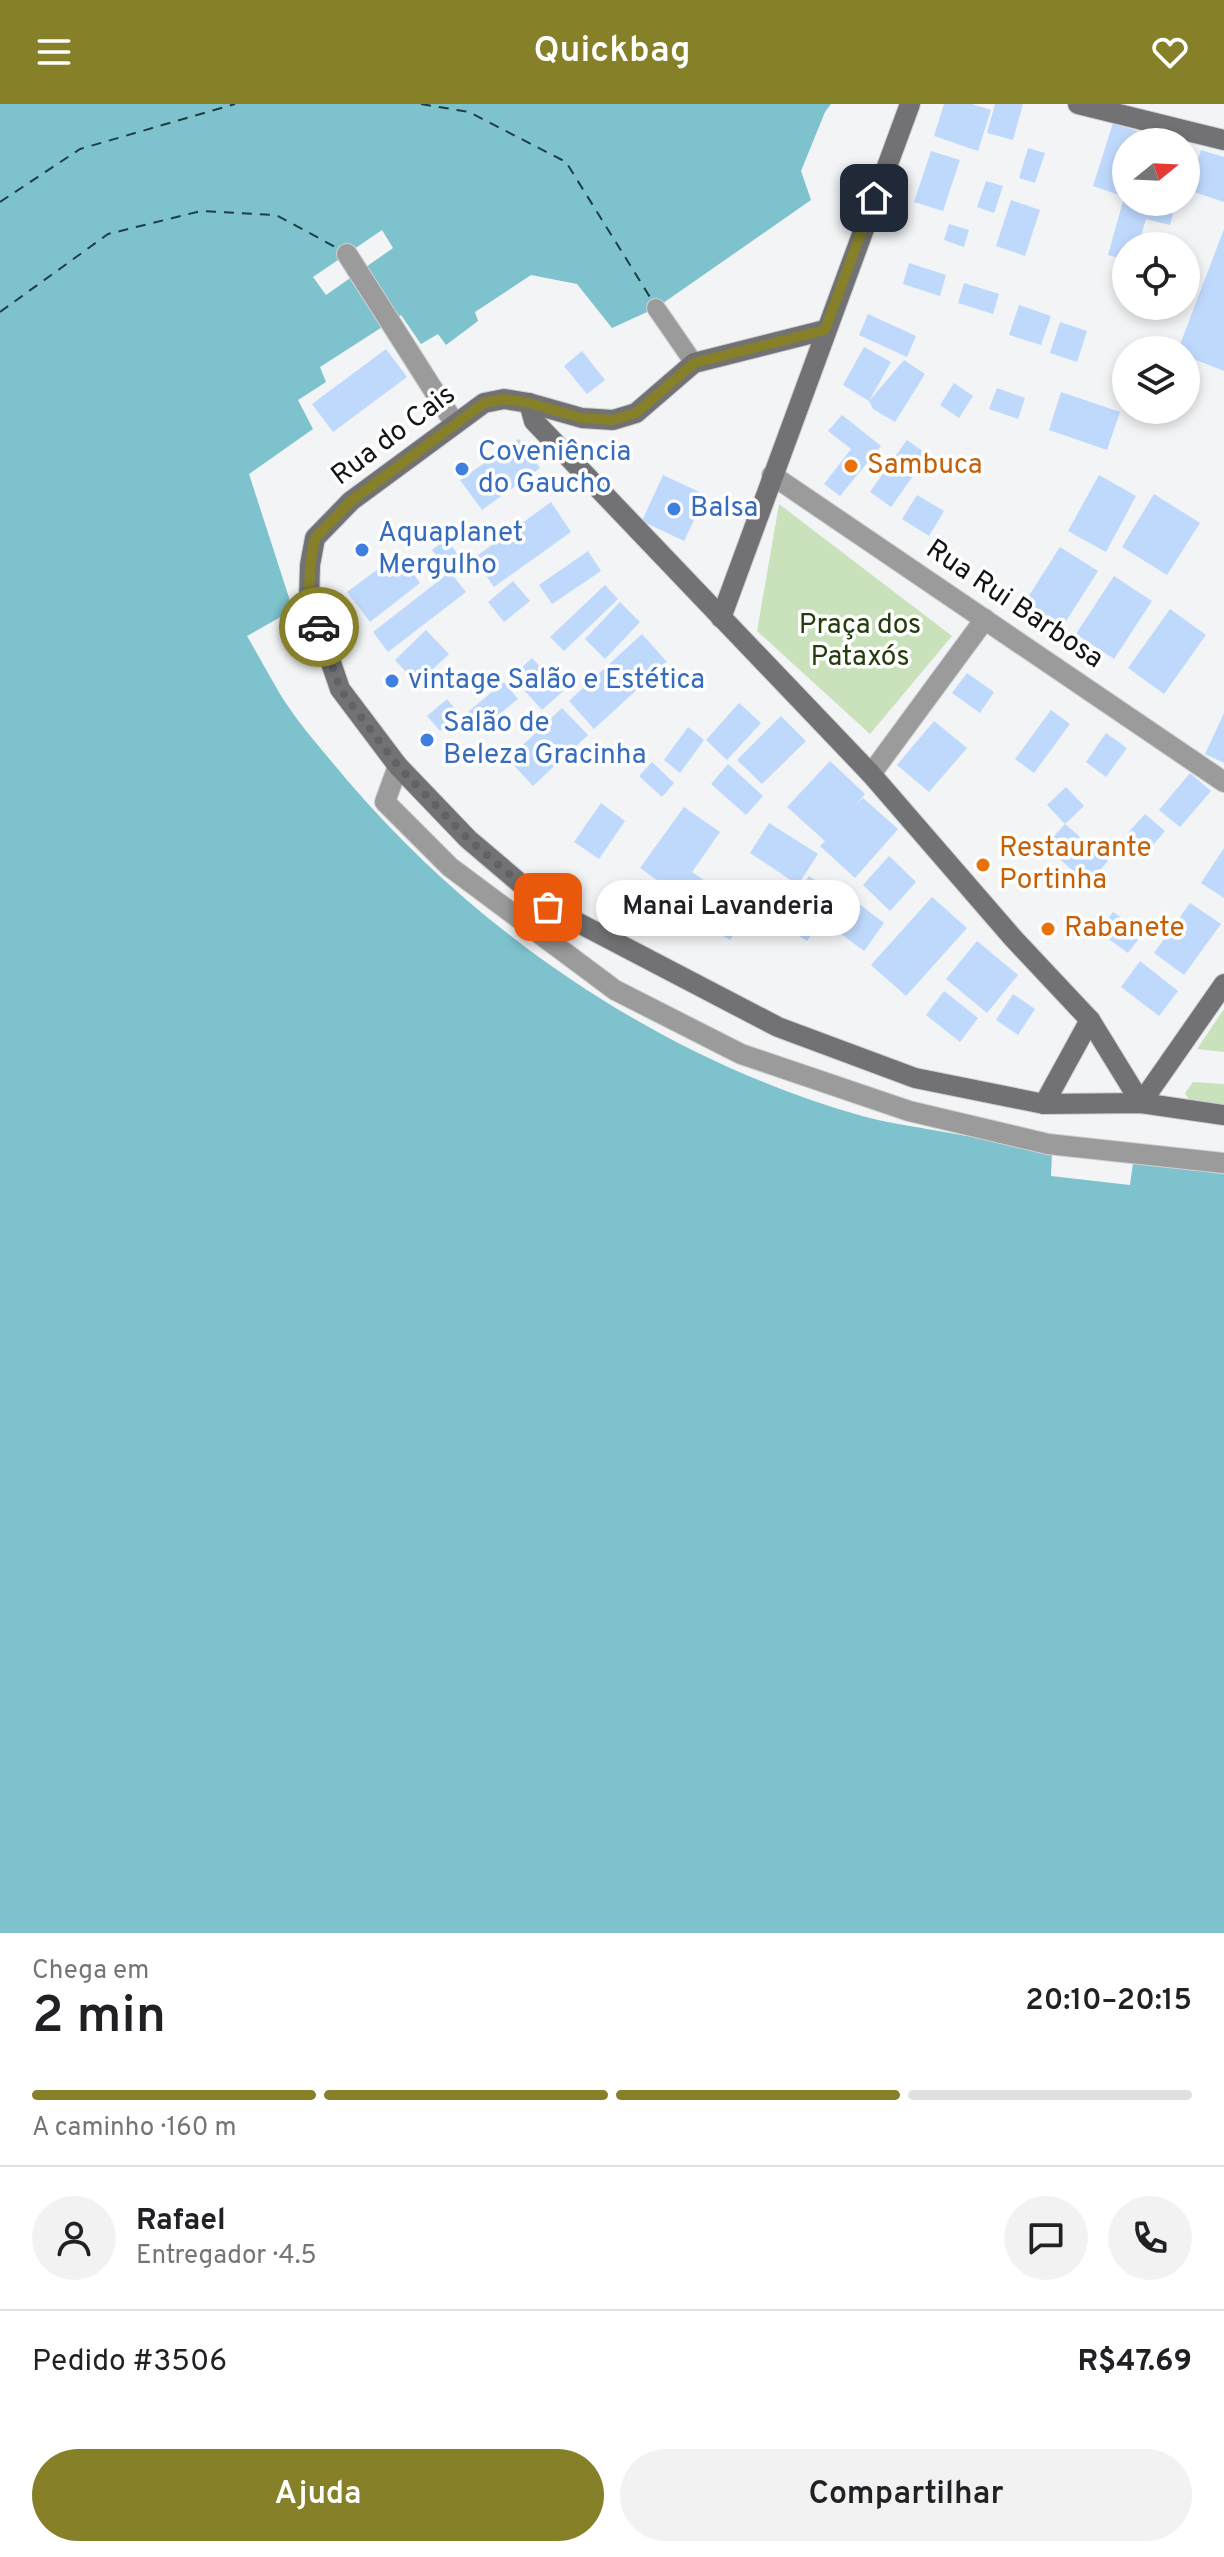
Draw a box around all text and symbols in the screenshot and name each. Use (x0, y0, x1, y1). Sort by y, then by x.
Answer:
text: Quickbag (533, 29, 691, 75)
icon: menu (32, 30, 76, 74)
icon: heart (1148, 30, 1192, 74)
north arrow (1112, 128, 1200, 216)
map controls (1112, 128, 1200, 424)
pin (840, 164, 908, 232)
icon: home (852, 176, 896, 220)
button: locate (1112, 232, 1200, 320)
button: layers (1112, 336, 1200, 424)
street label: Rua do Cais (325, 378, 463, 494)
place label: Coveniência do Gaucho (478, 435, 631, 503)
place label: Sambuca (867, 448, 982, 484)
marker: Sambuca (842, 457, 860, 475)
marker: Coveniência do Gaucho (453, 460, 471, 478)
place label: Balsa (690, 491, 758, 527)
marker: Balsa (665, 500, 683, 518)
place label: Aquaplanet Mergulho (378, 516, 523, 584)
street label: Rua Rui Barbosa (918, 532, 1110, 678)
marker: Aquaplanet Mergulho (353, 541, 371, 559)
courier (279, 587, 359, 667)
icon: car (297, 605, 341, 649)
park label: Praça dos Pataxós (799, 608, 921, 676)
place label: vintage Salão e Estética (408, 663, 705, 699)
marker: vintage Salão e Estética (383, 672, 401, 690)
place label: Salão de Beleza Gracinha (443, 706, 647, 774)
marker: Salão de Beleza Gracinha (418, 731, 436, 749)
place label: Restaurante Portinha (999, 831, 1152, 899)
marker: Restaurante Portinha (974, 856, 992, 874)
pin (514, 873, 582, 941)
callout: Manai Lavanderia (596, 879, 860, 935)
icon: bag (526, 885, 570, 929)
text: Manai Lavanderia (622, 891, 834, 924)
place label: Rabanete (1064, 911, 1185, 947)
marker: Rabanete (1039, 920, 1057, 938)
text: Chega em (32, 1955, 149, 1988)
text: 20:10–20:15 (1025, 1983, 1192, 2020)
text: 2 min (32, 1985, 166, 2051)
text: A caminho · 160 m (32, 2112, 237, 2145)
button: person (32, 2196, 116, 2280)
button: chat (1004, 2196, 1088, 2280)
button: phone (1108, 2196, 1192, 2280)
text: Rafael (136, 2203, 226, 2240)
text: Entregador · 4.5 (136, 2240, 317, 2273)
text: Pedido #3506 (32, 2344, 227, 2381)
text: R$47.69 (1077, 2344, 1192, 2381)
button: Ajuda (32, 2449, 604, 2541)
button: Compartilhar (620, 2449, 1192, 2541)

